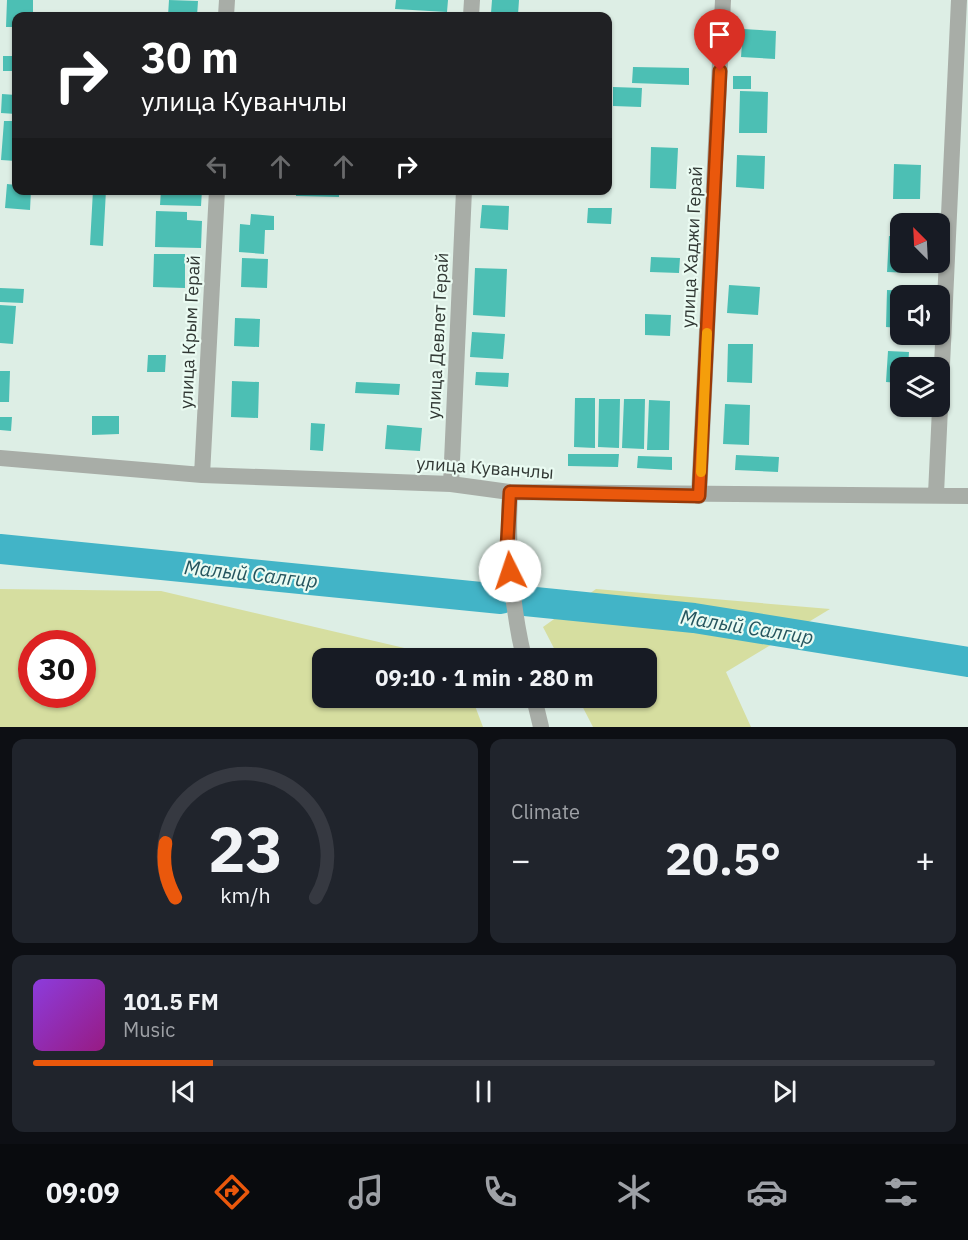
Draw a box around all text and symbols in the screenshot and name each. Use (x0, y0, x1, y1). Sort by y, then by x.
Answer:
pin (694, 9, 745, 71)
icon: arrive (703, 18, 736, 51)
text: 30 m (141, 30, 239, 85)
icon: right (42, 36, 120, 114)
text: улица Куванчлы (141, 83, 347, 118)
icon: left (201, 150, 234, 183)
icon: ahead (264, 150, 297, 183)
icon: ahead (327, 150, 360, 183)
icon: right (390, 150, 423, 183)
street label: улица Хаджи Герай (676, 165, 707, 329)
north arrow (890, 213, 950, 273)
map controls (890, 213, 950, 417)
street label: улица Девлет Герай (422, 252, 453, 420)
street label: улица Крым Герай (174, 254, 205, 409)
button: sound (890, 285, 950, 345)
button: layers (890, 357, 950, 417)
street label: улица Куванчлы (416, 451, 554, 484)
position arrow (478, 539, 542, 603)
water label: Малый Салгир (183, 553, 319, 594)
water label: Малый Салгир (679, 603, 816, 650)
speed limit sign: 30 (18, 630, 96, 708)
text: 09:10 · 1 min · 280 m (375, 663, 594, 692)
text: Climate (511, 798, 580, 825)
text: 23 (208, 808, 282, 889)
text: 20.5° (665, 829, 781, 887)
text: − (511, 838, 531, 881)
text: + (915, 838, 935, 881)
text: km/h (220, 881, 270, 909)
text: 101.5 FM (123, 987, 219, 1016)
text: Music (123, 1016, 175, 1043)
icon: previous (167, 1075, 200, 1108)
icon: pause (467, 1075, 500, 1108)
icon: next (768, 1075, 801, 1108)
icon: directions (211, 1171, 253, 1213)
icon: music (345, 1171, 387, 1213)
icon: phone (479, 1171, 521, 1213)
icon: climate (613, 1171, 655, 1213)
icon: car (746, 1171, 788, 1213)
icon: filters (880, 1171, 922, 1213)
text: 09:09 (46, 1175, 120, 1210)

